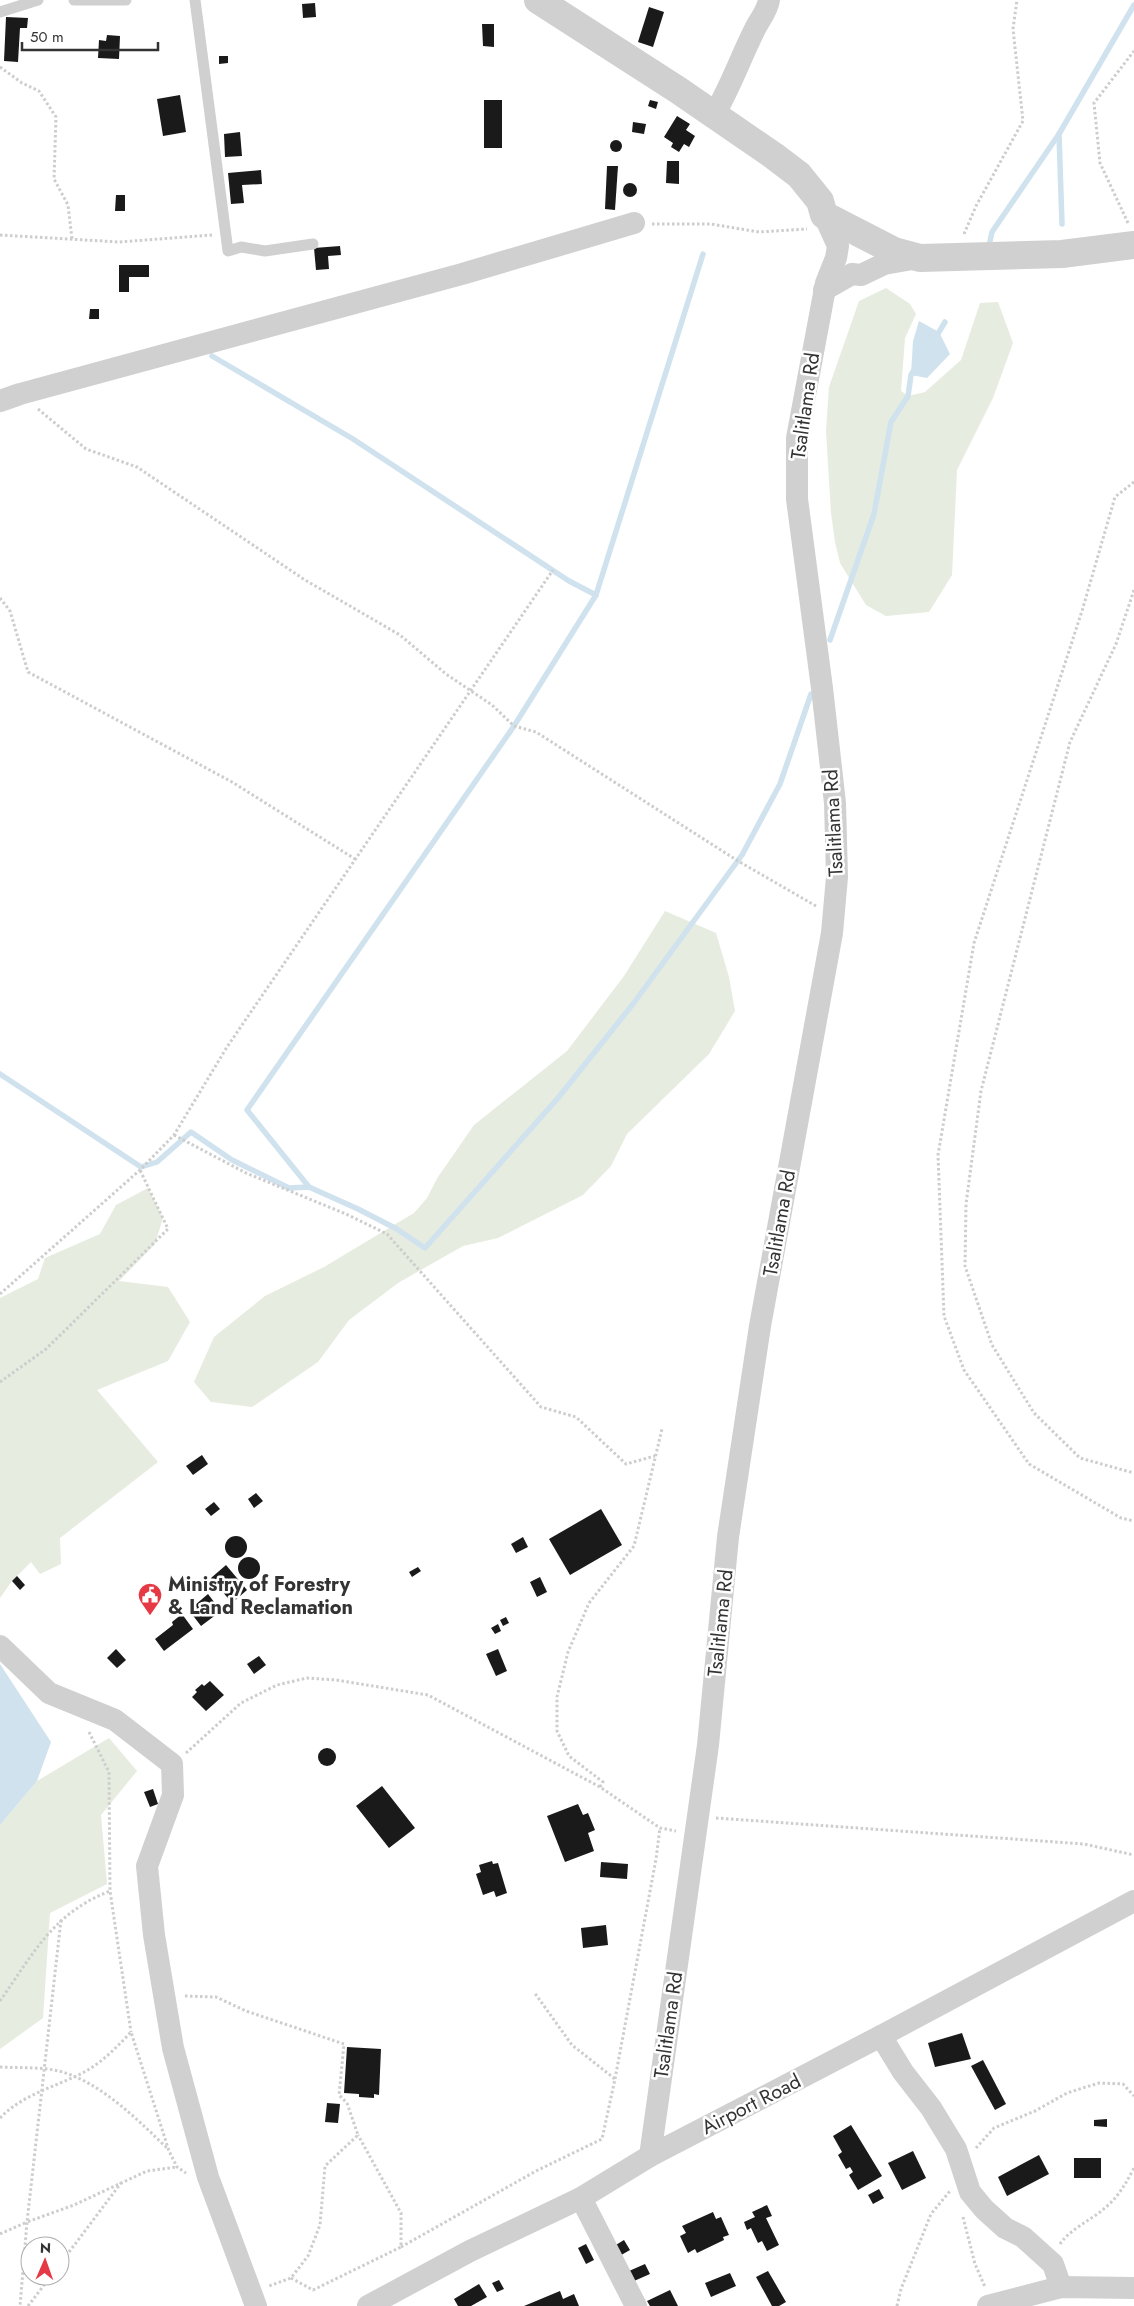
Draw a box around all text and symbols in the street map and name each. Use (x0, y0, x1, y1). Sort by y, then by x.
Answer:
scale bar (22, 20, 159, 52)
text: 50 m (30, 26, 64, 48)
street label: Tsalitlama Rd (784, 351, 827, 461)
street label: Tsalitlama Rd (816, 768, 851, 877)
street label: Tsalitlama Rd (756, 1168, 803, 1279)
street label: Tsalitlama Rd (700, 1568, 741, 1678)
place label: Ministry of Forestry & Land Reclamation (168, 1570, 353, 1622)
public building icon: Ministry of Forestry & Land Reclamation (137, 1582, 163, 1616)
street label: Tsalitlama Rd (647, 1970, 690, 2080)
street label: Airport Road (696, 2067, 806, 2142)
north arrow (20, 2236, 70, 2286)
text: N (40, 2238, 51, 2258)

